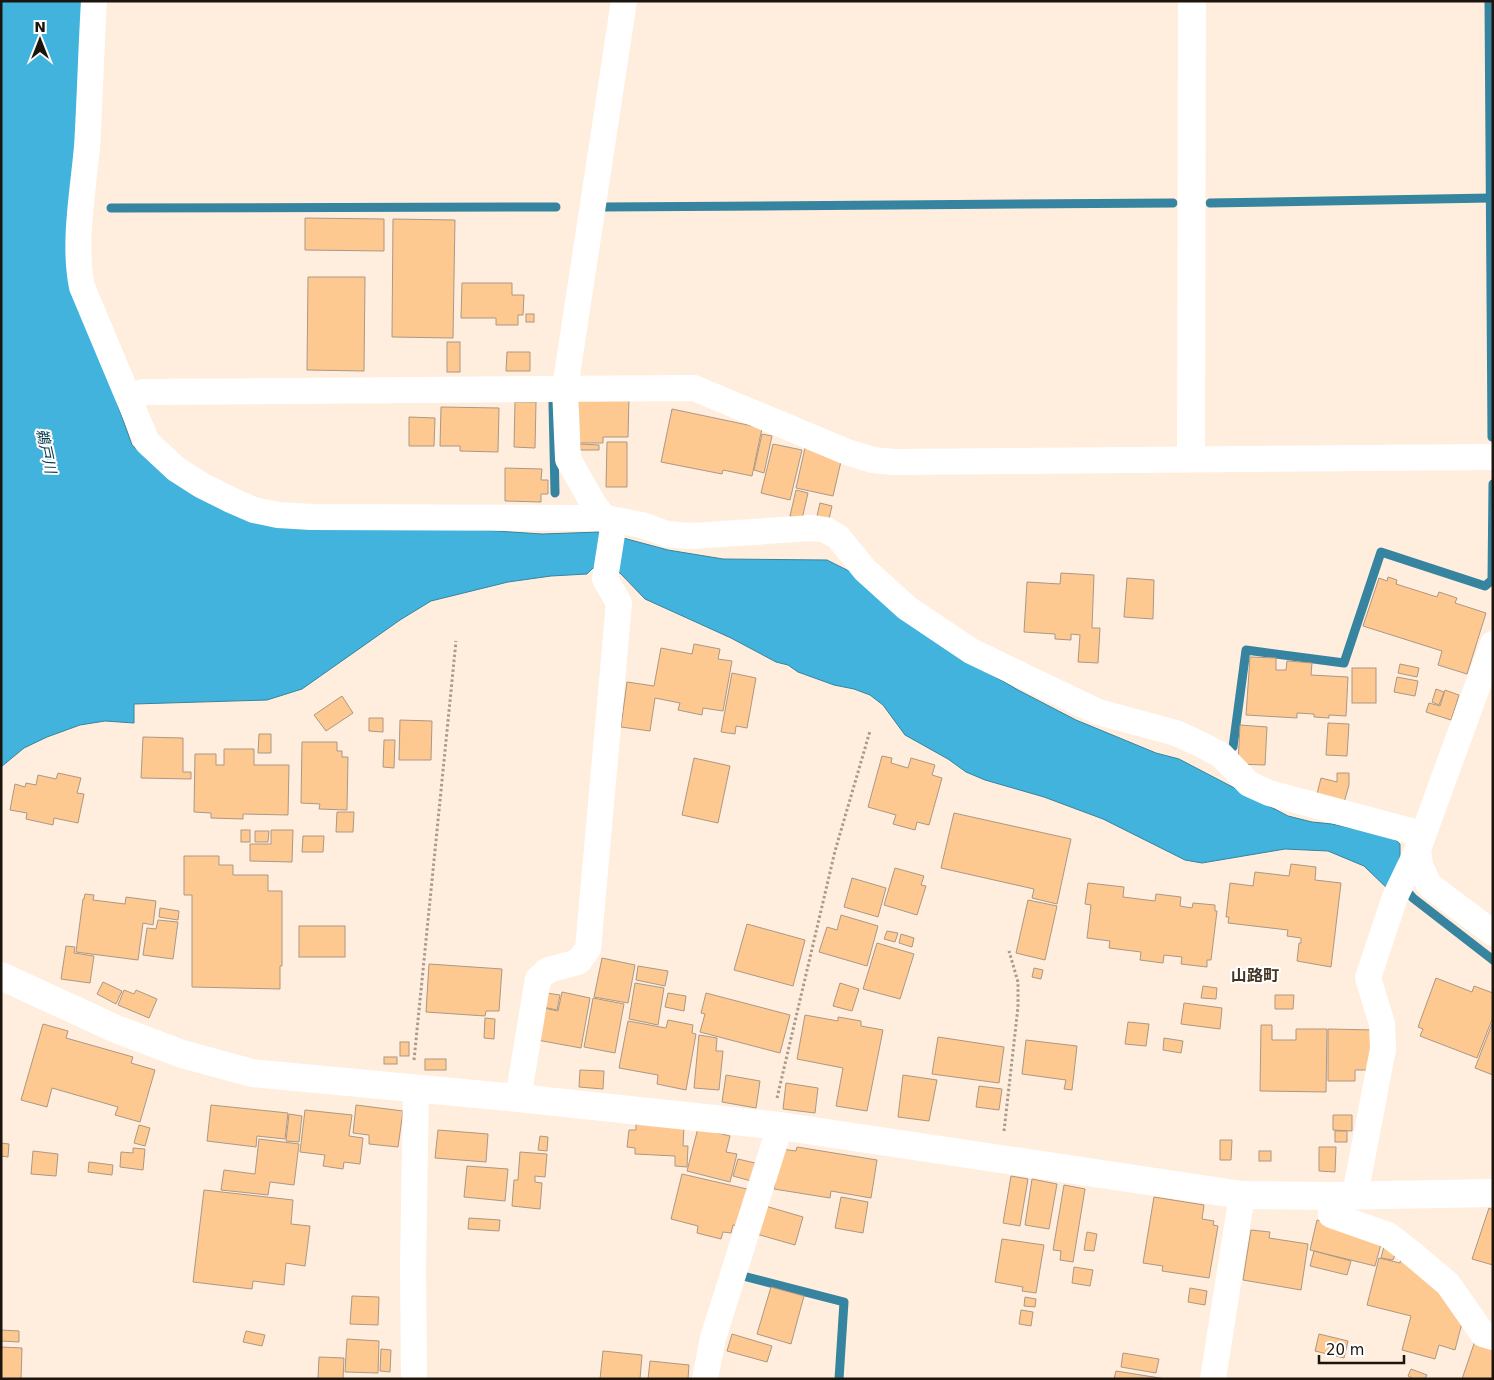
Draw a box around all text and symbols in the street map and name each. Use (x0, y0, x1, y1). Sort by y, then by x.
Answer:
north arrow (15, 15, 65, 65)
text: N (34, 19, 46, 35)
water label: 鵜戸川 (33, 427, 60, 477)
district label: 山路町 (1231, 966, 1279, 985)
scale bar (1319, 1332, 1404, 1364)
text: 20 m (1326, 1341, 1364, 1359)

